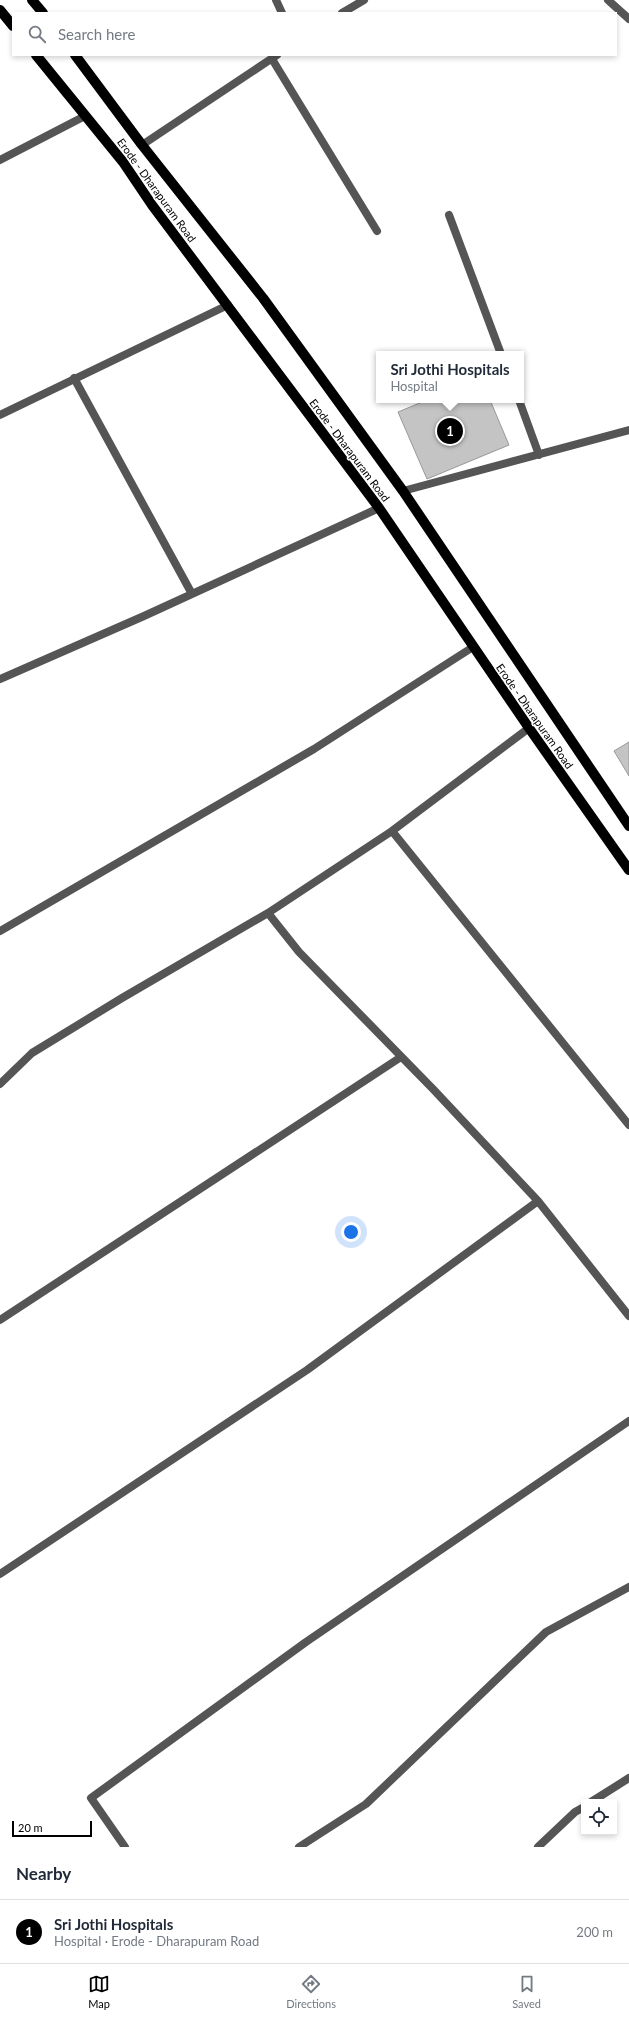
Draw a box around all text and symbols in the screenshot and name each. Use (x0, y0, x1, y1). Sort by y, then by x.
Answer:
search box (12, 12, 617, 56)
icon: search (26, 23, 48, 45)
text: Search here (58, 25, 135, 43)
street label: Erode - Dharapuram Road (115, 136, 199, 244)
popup (376, 351, 524, 403)
text: Sri Jothi Hospitals (390, 360, 510, 378)
text: Hospital (390, 378, 438, 394)
street label: Erode - Dharapuram Road (307, 396, 393, 504)
pin: 1 (437, 416, 463, 446)
street label: Erode - Dharapuram Road (494, 661, 576, 771)
your location (341, 1222, 361, 1242)
map controls (581, 1799, 617, 1835)
button: locate (581, 1799, 617, 1835)
scale bar (12, 1819, 92, 1838)
text: 20 m (18, 1821, 43, 1834)
text: Nearby (16, 1863, 71, 1884)
text: Sri Jothi Hospitals (54, 1915, 173, 1933)
text: 1 (25, 1924, 33, 1940)
text: 200 m (576, 1924, 613, 1940)
text: Hospital · Erode - Dharapuram Road (54, 1933, 259, 1949)
tab: Map (88, 1973, 110, 2010)
tab: Directions (286, 1973, 336, 2010)
tab: Saved (512, 1973, 541, 2010)

